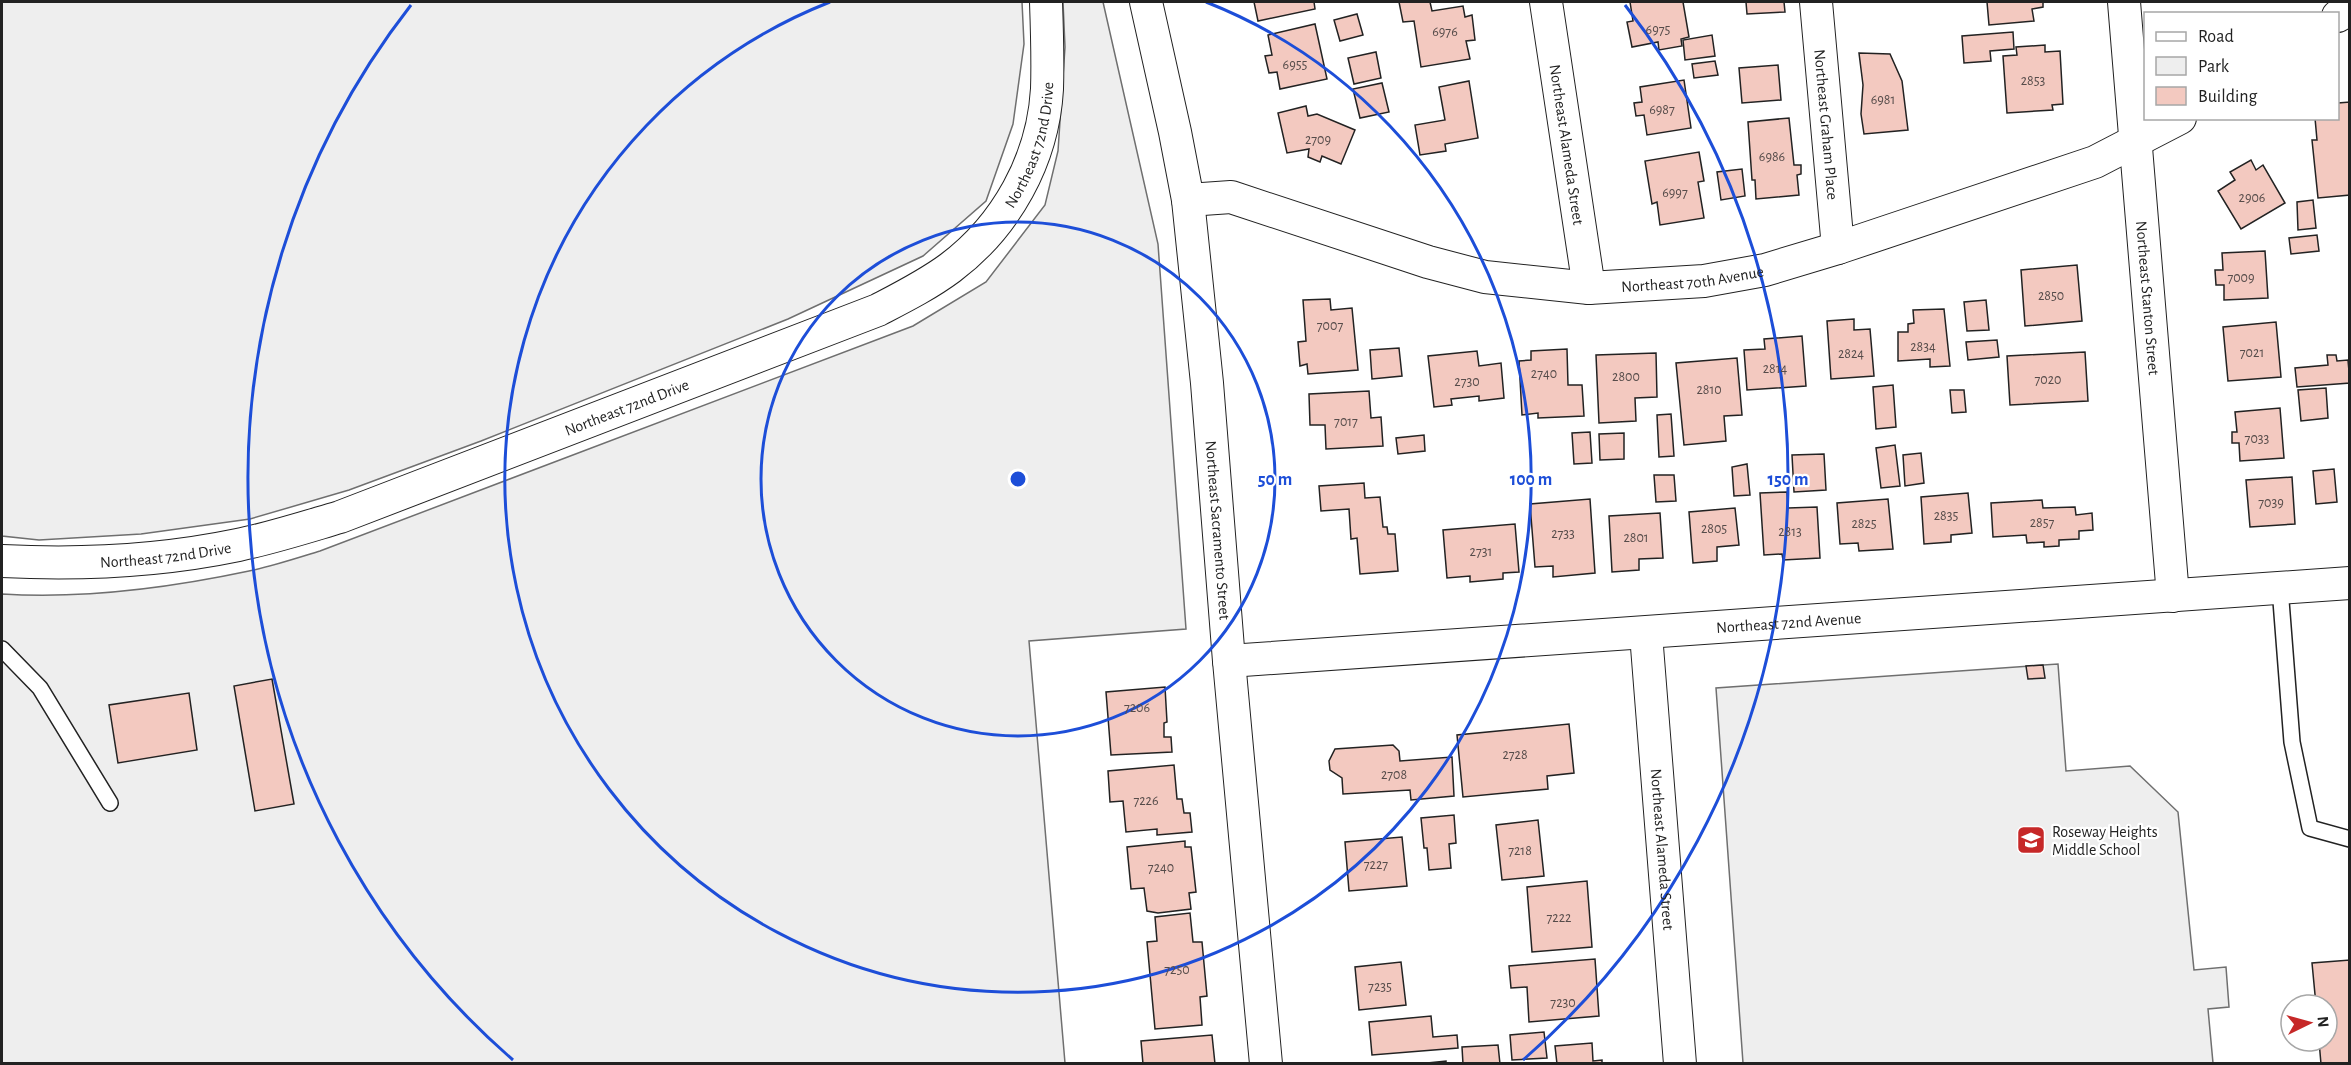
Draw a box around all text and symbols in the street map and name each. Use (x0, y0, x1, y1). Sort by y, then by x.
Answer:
legend (2144, 12, 2339, 120)
house number: 6975 (1646, 23, 1671, 37)
house number: 6976 (1432, 25, 1458, 39)
text: Road (2198, 28, 2234, 46)
street label: Northeast Graham Place (1811, 49, 1841, 201)
house number: 6955 (1283, 58, 1308, 72)
text: Park (2198, 58, 2230, 76)
street label: Northeast Alameda Street (1546, 63, 1586, 226)
house number: 2853 (2021, 74, 2046, 88)
street label: Northeast 72nd Drive (1002, 82, 1056, 211)
text: Building (2198, 88, 2258, 106)
house number: 6981 (1871, 93, 1895, 107)
house number: 6987 (1649, 103, 1675, 117)
house number: 2709 (1305, 133, 1331, 147)
house number: 6986 (1759, 150, 1785, 164)
house number: 6997 (1662, 186, 1688, 200)
house number: 2906 (2239, 191, 2265, 205)
street label: Northeast Stanton Street (2133, 220, 2162, 376)
street label: Northeast 70th Avenue (1621, 263, 1765, 295)
house number: 7009 (2227, 271, 2255, 285)
house number: 2850 (2038, 289, 2064, 303)
house number: 7007 (1317, 319, 1343, 333)
house number: 2834 (1910, 340, 1936, 354)
house number: 7021 (2240, 346, 2264, 360)
house number: 2824 (1838, 347, 1864, 361)
house number: 2814 (1763, 362, 1788, 376)
house number: 2740 (1531, 367, 1557, 381)
house number: 2800 (1612, 370, 1640, 384)
house number: 7020 (2035, 373, 2062, 387)
house number: 2730 (1454, 375, 1480, 389)
street label: Northeast 72nd Drive (562, 377, 691, 439)
house number: 2810 (1696, 383, 1722, 397)
house number: 7017 (1334, 415, 1358, 429)
house number: 7033 (2245, 432, 2270, 446)
street label: Northeast Sacramento Street (1203, 440, 1233, 620)
centre of rings (1008, 469, 1028, 489)
text: 50 m (1258, 471, 1292, 489)
text: 100 m (1510, 471, 1552, 489)
text: 150 m (1768, 471, 1808, 489)
house number: 7039 (2258, 496, 2284, 510)
house number: 2835 (1934, 509, 1958, 523)
house number: 2857 (2030, 516, 2055, 530)
house number: 2825 (1851, 517, 1877, 531)
house number: 2805 (1701, 522, 1727, 536)
house number: 2813 (1778, 525, 1802, 539)
house number: 2733 (1551, 527, 1575, 541)
house number: 2801 (1623, 531, 1649, 545)
street label: Northeast 72nd Drive (100, 540, 233, 571)
house number: 2731 (1470, 545, 1492, 559)
street label: Northeast 72nd Avenue (1716, 610, 1862, 636)
house number: 7206 (1124, 701, 1150, 715)
house number: 2728 (1502, 748, 1528, 762)
house number: 2708 (1381, 768, 1407, 782)
street label: Northeast Alameda Street (1648, 768, 1676, 931)
house number: 7226 (1133, 794, 1159, 808)
school or university icon: Roseway Heights Middle School (2015, 824, 2047, 856)
place label: Roseway Heights Middle School (2052, 824, 2158, 858)
house number: 7218 (1508, 844, 1532, 858)
house number: 7227 (1364, 858, 1388, 872)
house number: 7240 (1148, 861, 1174, 875)
house number: 7222 (1547, 911, 1571, 925)
house number: 7250 (1164, 963, 1190, 977)
house number: 7235 (1368, 980, 1392, 994)
north arrow (2279, 993, 2339, 1053)
house number: 7230 (1550, 996, 1576, 1010)
text: N (2314, 1016, 2331, 1028)

